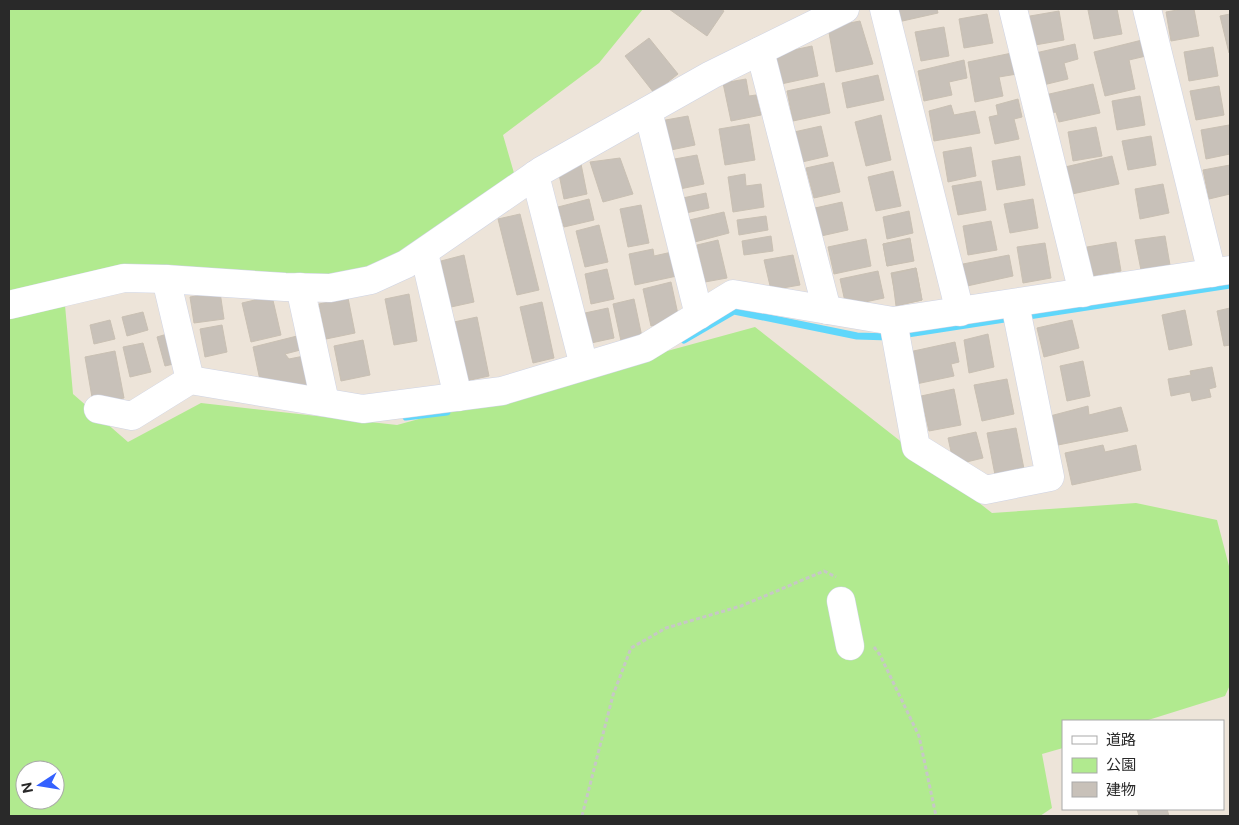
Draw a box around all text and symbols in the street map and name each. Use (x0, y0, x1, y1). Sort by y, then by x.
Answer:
legend (1062, 720, 1224, 810)
text: 道路 (1106, 731, 1136, 748)
text: 公園 (1106, 756, 1136, 773)
north arrow (15, 760, 65, 810)
text: N (18, 781, 36, 795)
text: 建物 (1106, 781, 1136, 798)

